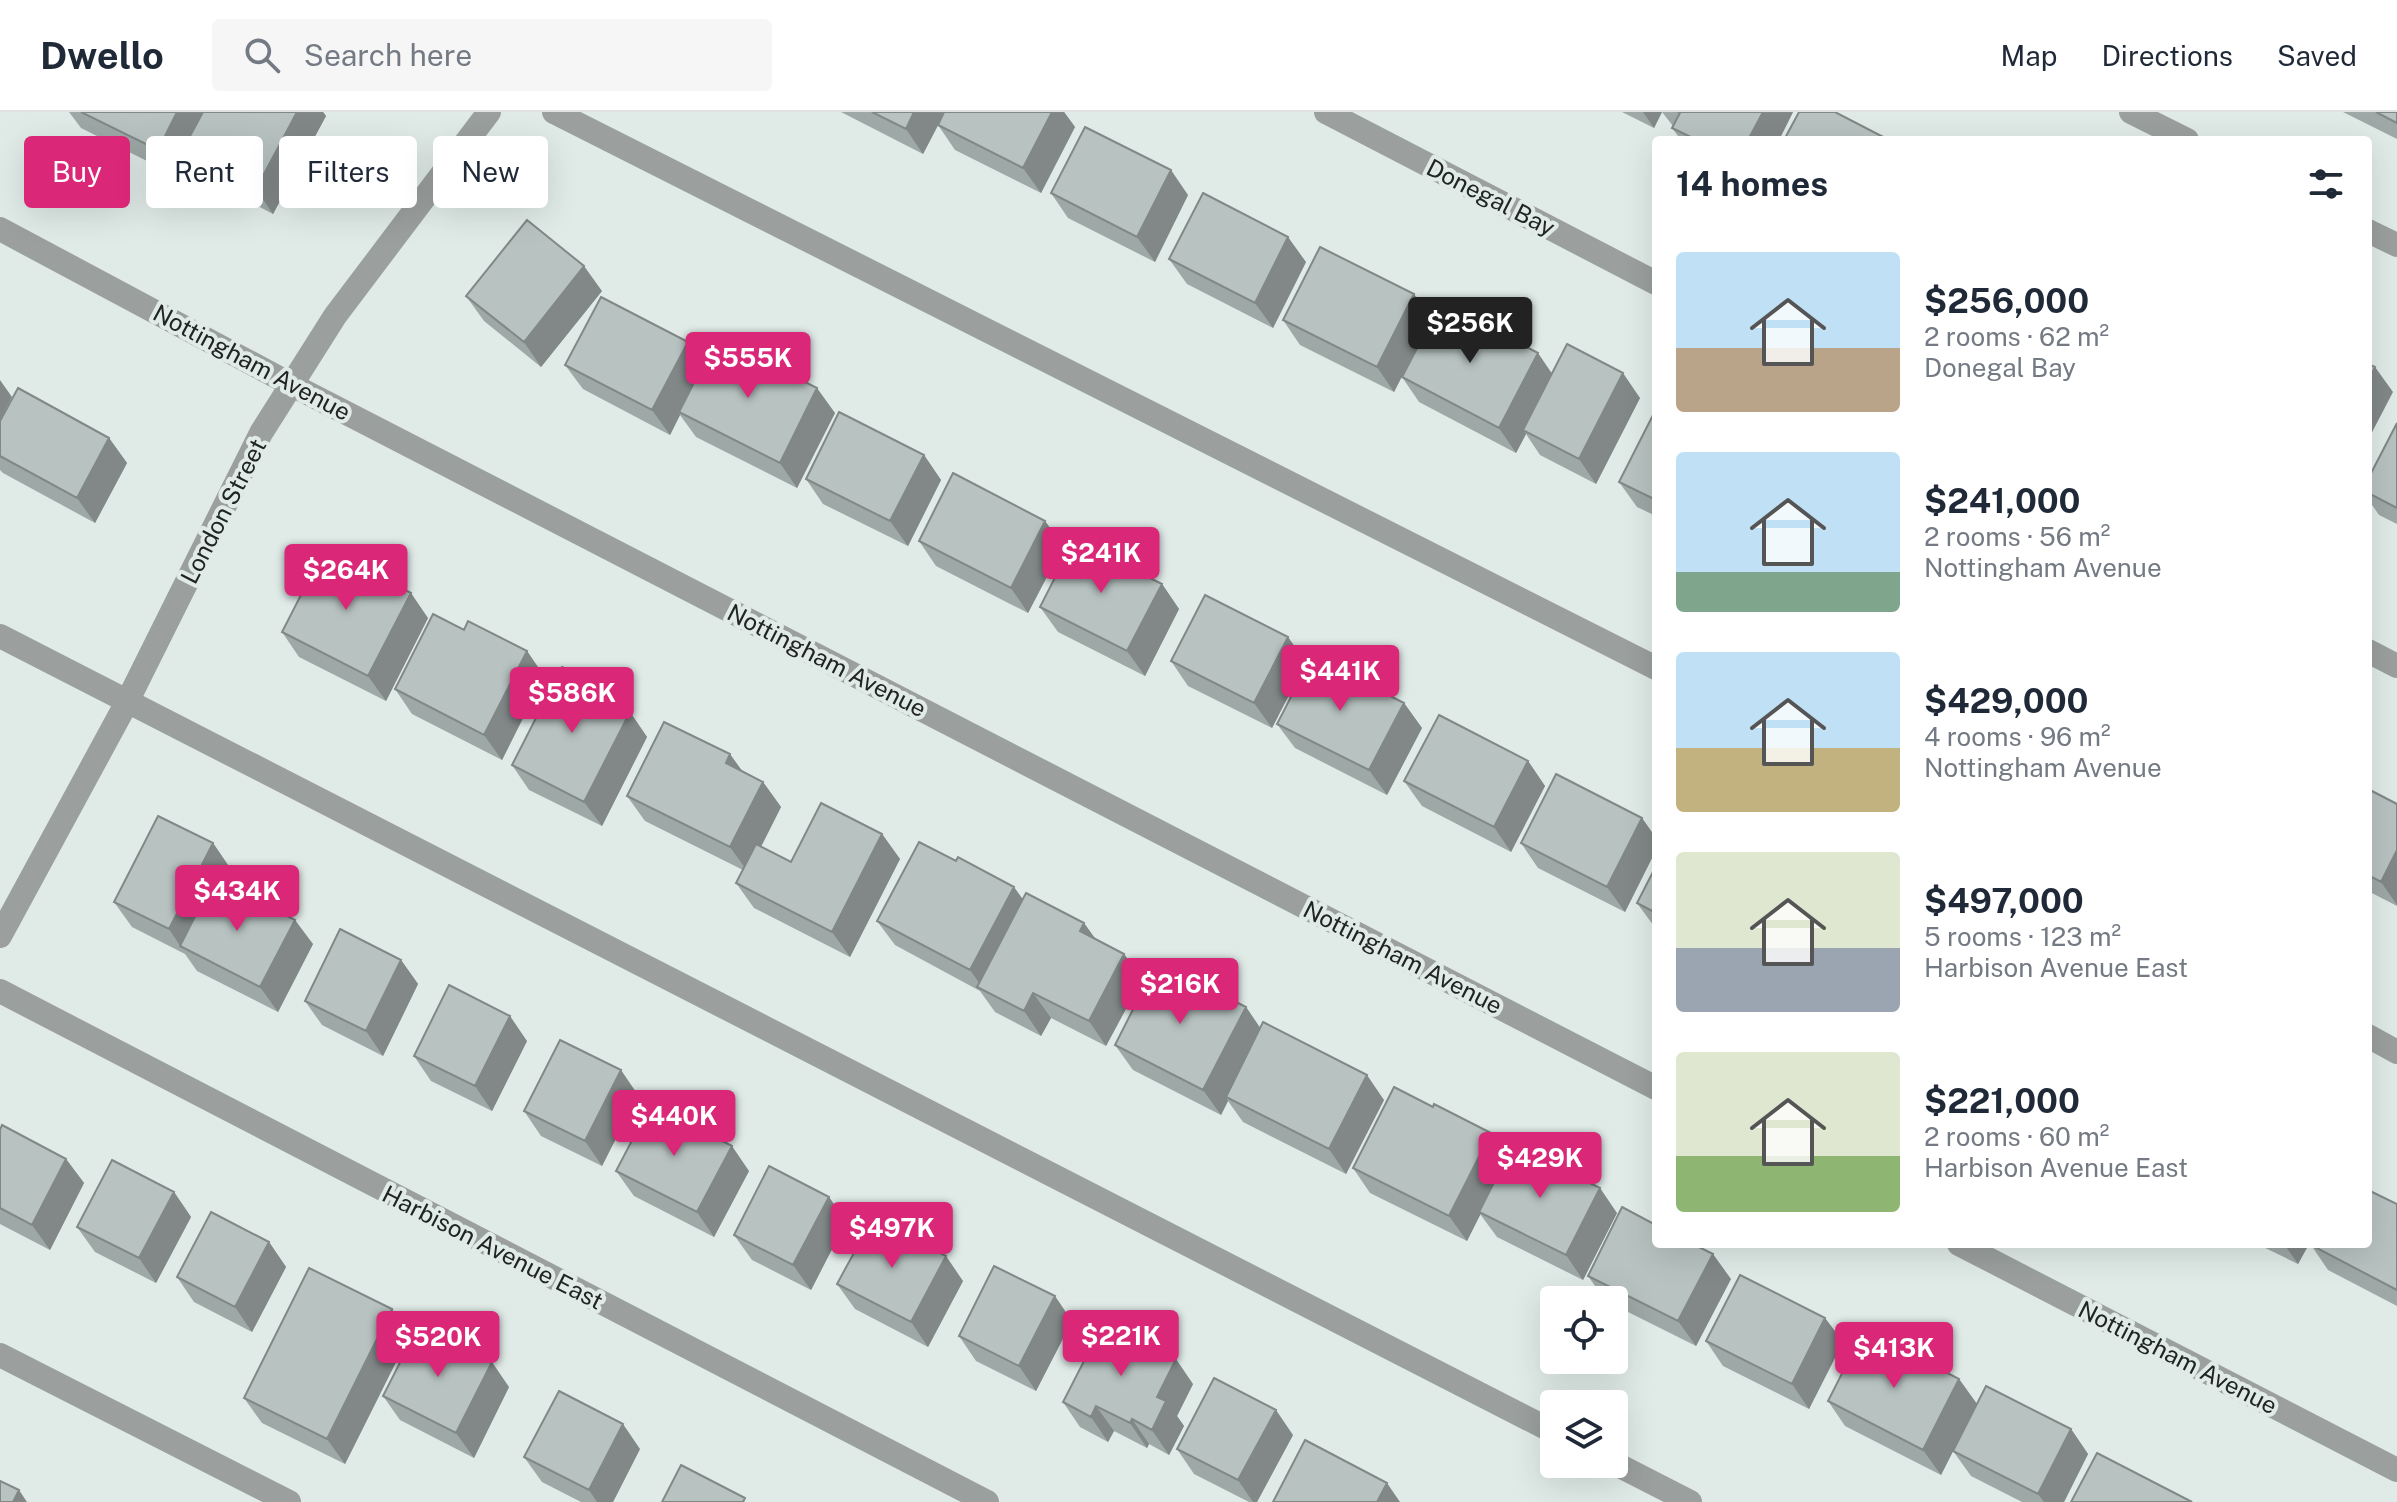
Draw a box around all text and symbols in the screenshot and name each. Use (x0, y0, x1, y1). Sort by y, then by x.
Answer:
search box (212, 19, 772, 91)
text: Dwello (40, 33, 164, 78)
icon: search (240, 33, 284, 77)
text: Search here (304, 37, 472, 73)
text: Map (2001, 39, 2057, 72)
text: Directions (2101, 39, 2233, 72)
text: Saved (2277, 39, 2357, 72)
chip: Buy (24, 136, 130, 208)
chip: Rent (146, 136, 263, 208)
chip: Filters (279, 136, 417, 208)
chip: New (433, 136, 548, 208)
street label: Donegal Bay (1422, 153, 1560, 241)
icon: filters (2304, 162, 2348, 206)
text: 14 homes (1676, 164, 1828, 204)
text: $256,000 (1924, 281, 2089, 321)
icon: home (1740, 284, 1836, 380)
pin: $256K (1414, 297, 1526, 365)
street label: Nottingham Avenue (149, 298, 355, 426)
text: $256K (1426, 307, 1514, 338)
text: 2 rooms · 62 m² (1924, 321, 2109, 352)
pin: $555K (692, 332, 804, 400)
text: $555K (704, 342, 793, 373)
text: Donegal Bay (1924, 352, 2076, 383)
street label: London Street (175, 434, 271, 588)
text: $241,000 (1924, 481, 2081, 521)
icon: home (1740, 484, 1836, 580)
text: 2 rooms · 56 m² (1924, 521, 2110, 552)
pin: $241K (1045, 527, 1157, 595)
text: $241K (1060, 537, 1142, 568)
pin: $264K (290, 544, 402, 612)
text: Nottingham Avenue (1924, 552, 2162, 583)
text: $264K (303, 554, 390, 585)
street label: Nottingham Avenue (723, 598, 931, 722)
pin: $441K (1284, 645, 1396, 713)
text: $441K (1299, 655, 1381, 686)
pin: $586K (516, 667, 628, 735)
text: $586K (528, 677, 616, 708)
text: $429,000 (1924, 681, 2088, 721)
icon: home (1740, 684, 1836, 780)
text: 4 rooms · 96 m² (1924, 721, 2110, 752)
text: Nottingham Avenue (1924, 752, 2162, 783)
pin: $434K (181, 865, 293, 933)
text: $434K (193, 875, 281, 906)
text: $497,000 (1924, 881, 2084, 921)
icon: home (1740, 884, 1836, 980)
street label: Nottingham Avenue (1299, 895, 1507, 1019)
text: 5 rooms · 123 m² (1924, 921, 2121, 952)
text: Harbison Avenue East (1924, 952, 2188, 983)
pin: $216K (1124, 958, 1236, 1026)
text: $216K (1139, 968, 1221, 999)
text: $221,000 (1924, 1081, 2080, 1121)
icon: home (1740, 1084, 1836, 1180)
pin: $440K (618, 1090, 730, 1158)
text: $440K (630, 1100, 718, 1131)
text: 2 rooms · 60 m² (1924, 1121, 2109, 1152)
pin: $429K (1484, 1132, 1596, 1200)
text: $429K (1496, 1142, 1584, 1173)
text: Harbison Avenue East (1924, 1152, 2188, 1183)
street label: Harbison Avenue East (378, 1179, 608, 1315)
pin: $497K (836, 1202, 948, 1270)
text: $497K (849, 1212, 935, 1243)
map controls (1540, 1286, 1628, 1478)
button: locate (1540, 1286, 1628, 1374)
street label: Nottingham Avenue (2074, 1295, 2282, 1419)
pin: $221K (1065, 1310, 1177, 1378)
pin: $520K (382, 1311, 494, 1379)
text: $221K (1081, 1320, 1161, 1351)
text: $520K (394, 1321, 482, 1352)
pin: $413K (1838, 1322, 1950, 1390)
text: $413K (1853, 1332, 1935, 1363)
button: layers (1540, 1390, 1628, 1478)

